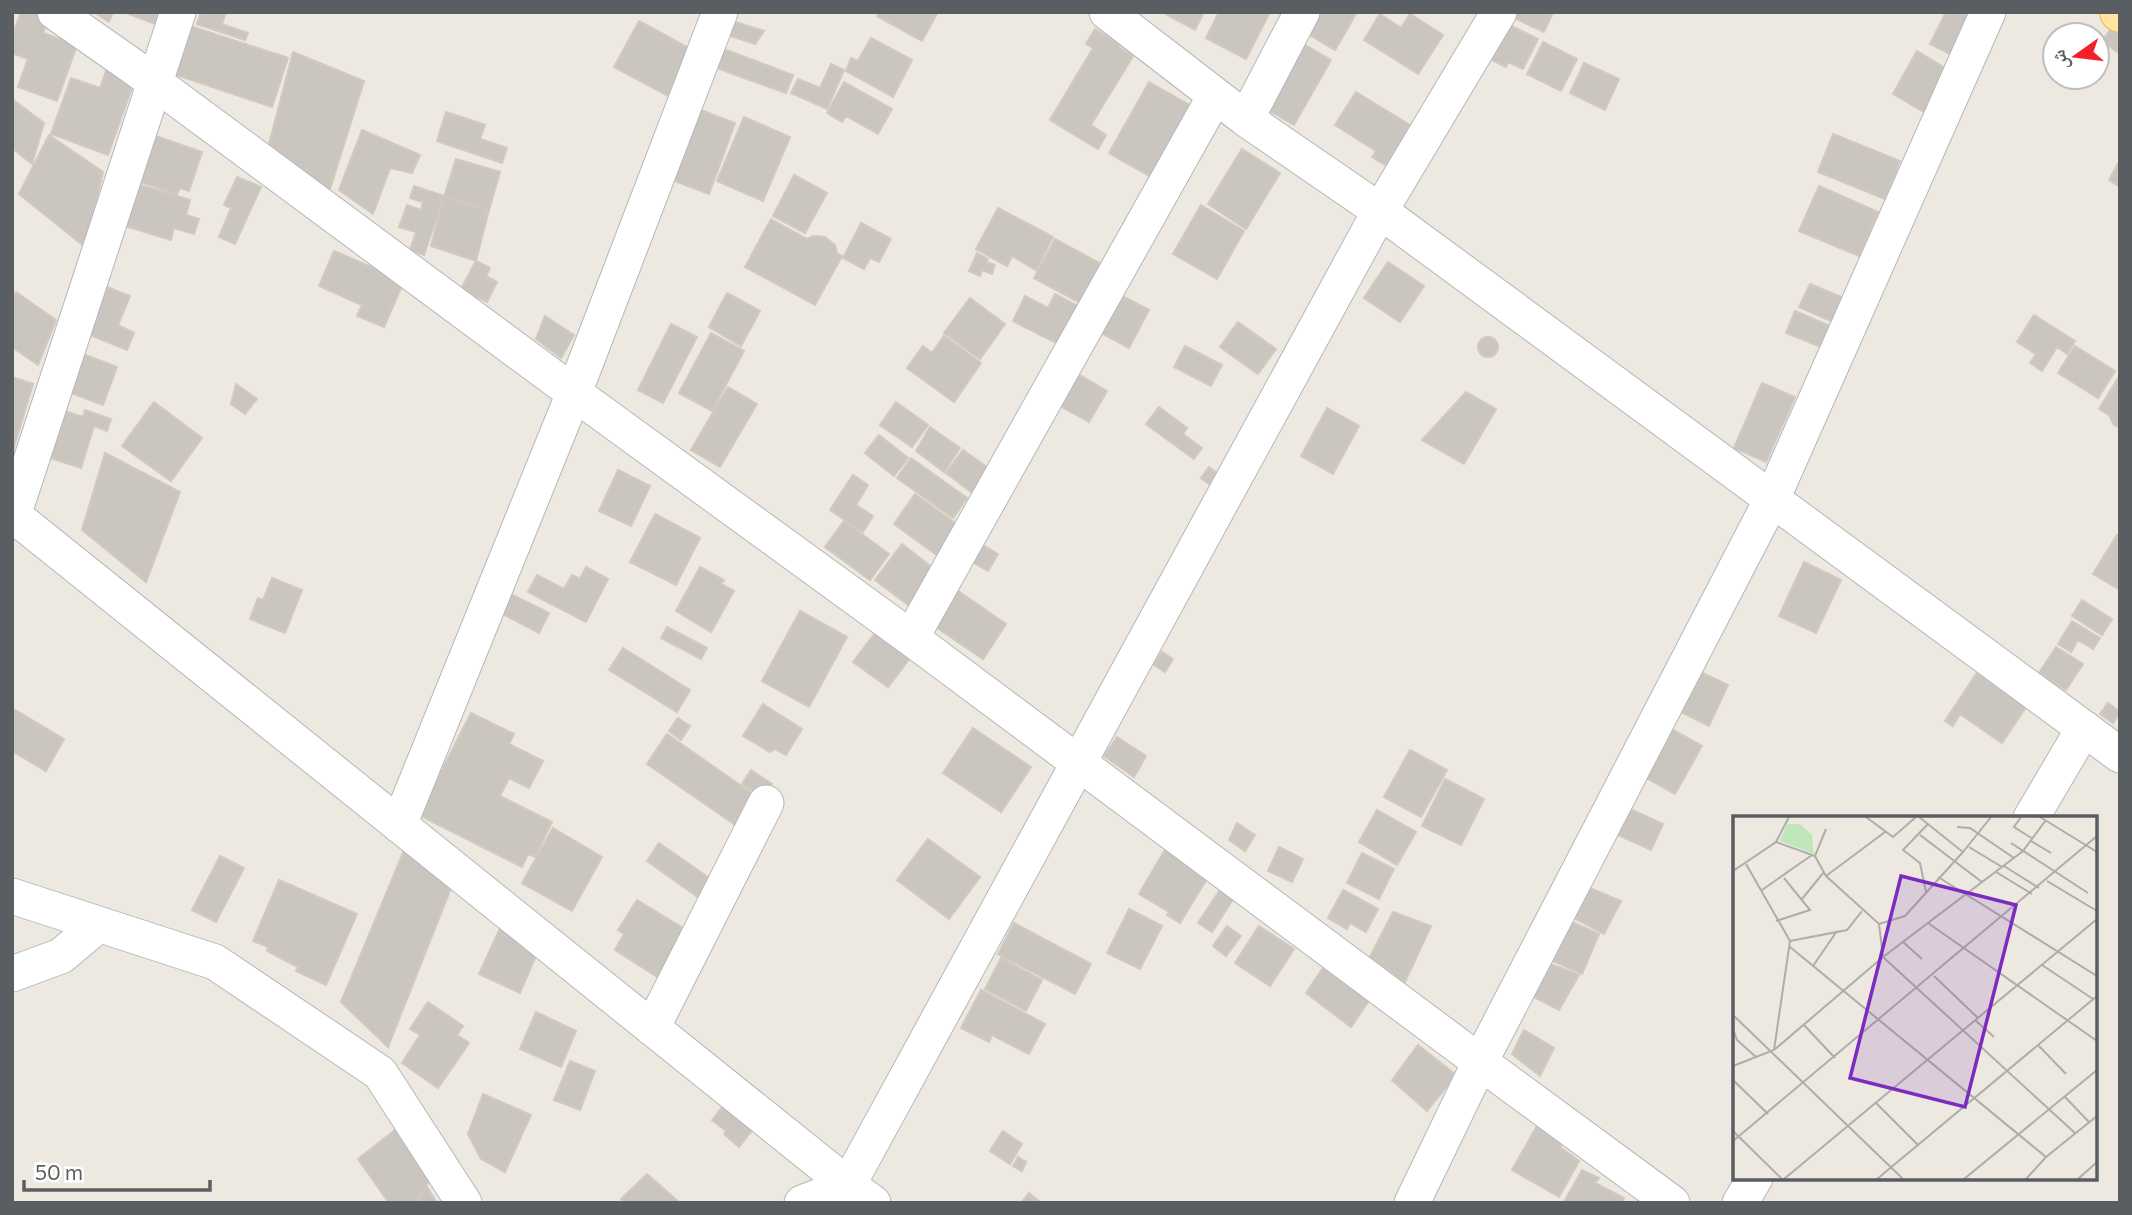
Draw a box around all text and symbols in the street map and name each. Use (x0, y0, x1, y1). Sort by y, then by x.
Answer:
north arrow (2041, 21, 2111, 91)
text: ش (2045, 47, 2074, 73)
inset map (1733, 816, 2097, 1180)
scale bar (24, 1148, 210, 1192)
text: 50 m (35, 1159, 83, 1184)

